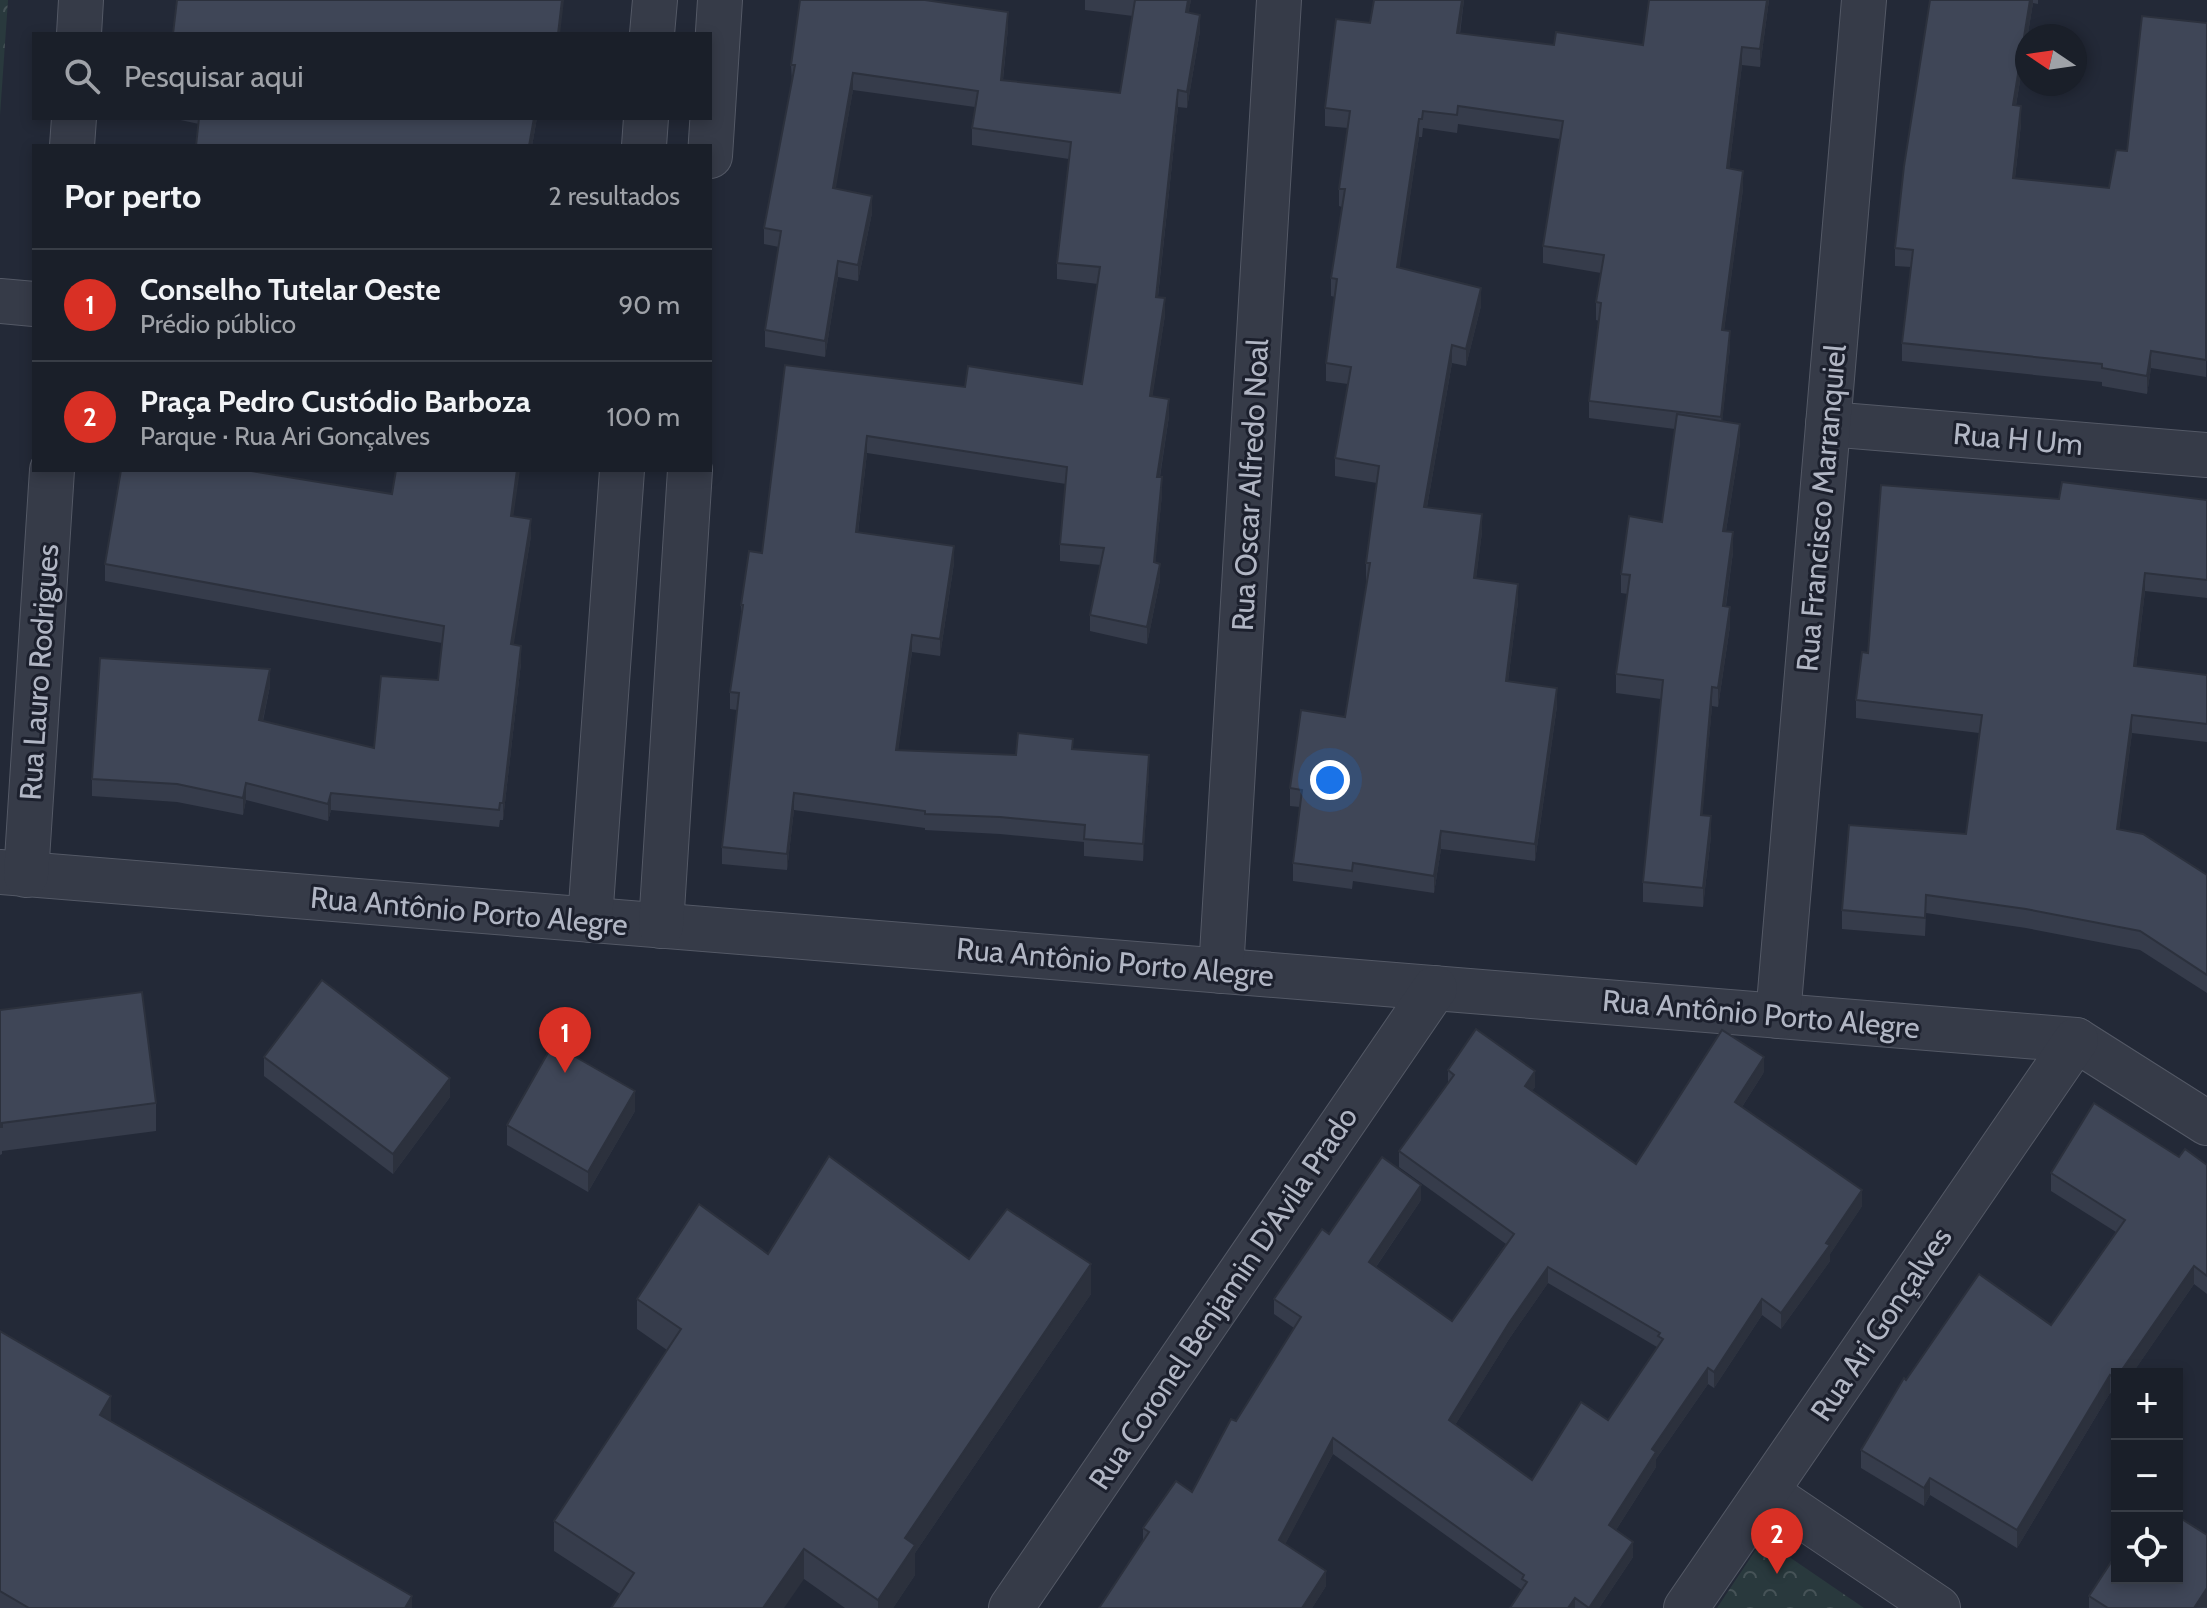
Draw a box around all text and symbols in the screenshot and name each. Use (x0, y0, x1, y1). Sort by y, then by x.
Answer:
north arrow (2015, 24, 2087, 96)
search box (32, 32, 712, 120)
icon: search (60, 54, 104, 98)
text: Pesquisar aqui (124, 58, 304, 95)
text: Por perto (64, 175, 201, 217)
text: 2 resultados (548, 180, 680, 212)
text: Conselho Tutelar Oeste (140, 271, 441, 308)
text: 1 (85, 289, 95, 321)
text: 90 m (618, 289, 680, 321)
text: Prédio público (140, 308, 296, 340)
street label: Rua Oscar Alfredo Noal (1224, 338, 1276, 632)
street label: Rua Francisco Marranquiel (1788, 343, 1854, 673)
text: Praça Pedro Custódio Barboza (140, 383, 531, 420)
text: 2 (83, 401, 97, 433)
text: 100 m (607, 401, 680, 433)
street label: Rua H Um (1952, 415, 2084, 463)
text: Parque · Rua Ari Gonçalves (140, 420, 430, 452)
street label: Rua Lauro Rodrigues (12, 542, 66, 802)
your location (1310, 760, 1350, 800)
street label: Rua Antônio Porto Alegre (309, 879, 629, 943)
street label: Rua Antônio Porto Alegre (955, 930, 1275, 994)
street label: Rua Antônio Porto Alegre (1601, 982, 1921, 1046)
pin: 1 (539, 1007, 591, 1073)
street label: Rua Coronel Benjamin D'Avila Prado (1081, 1100, 1365, 1496)
street label: Rua Ari Gonçalves (1802, 1220, 1960, 1428)
map controls (2111, 1368, 2183, 1584)
button: + (2111, 1368, 2183, 1440)
button: − (2111, 1440, 2183, 1512)
pin: 2 (1751, 1508, 1803, 1574)
button: locate (2111, 1512, 2183, 1584)

